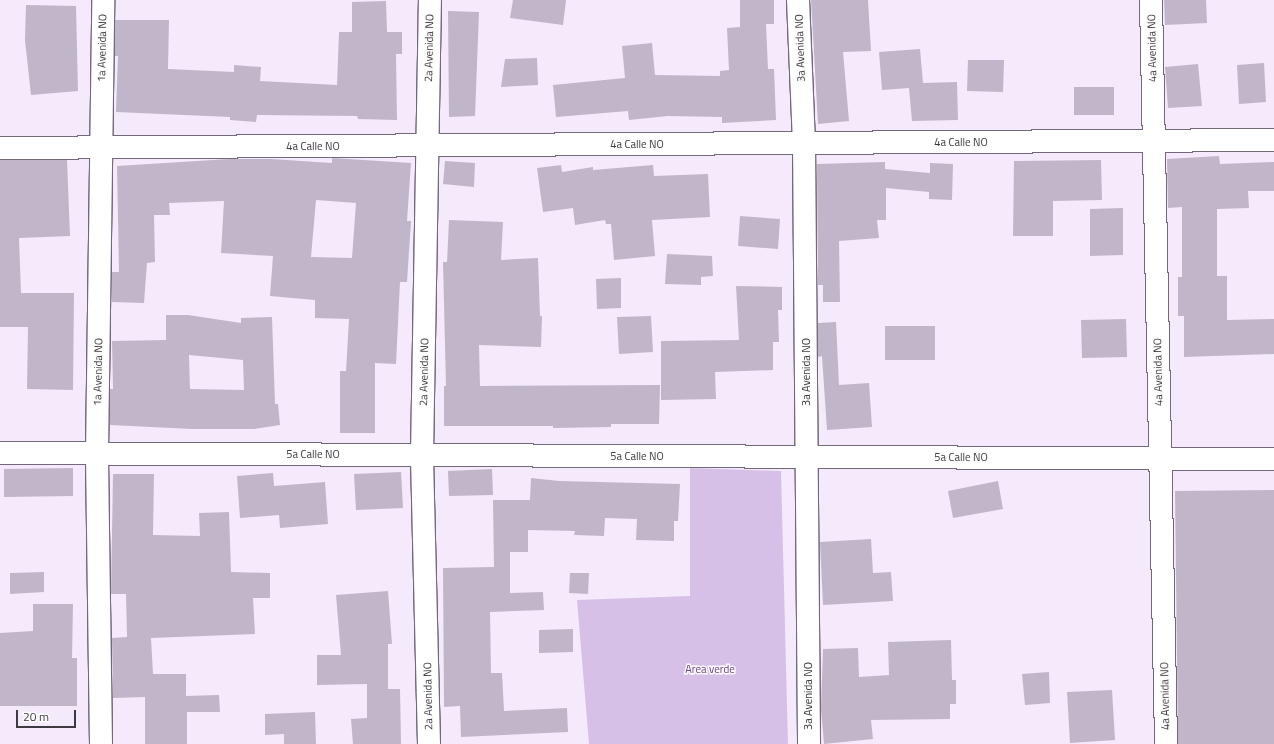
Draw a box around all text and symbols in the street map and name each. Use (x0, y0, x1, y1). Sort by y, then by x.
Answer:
street label: 1a Avenida NO (95, 14, 109, 82)
street label: 2a Avenida NO (422, 14, 436, 82)
street label: 3a Avenida NO (792, 14, 808, 82)
street label: 4a Avenida NO (1145, 14, 1159, 82)
street label: 4a Calle NO (934, 135, 988, 149)
street label: 4a Calle NO (610, 137, 664, 151)
street label: 4a Calle NO (286, 139, 340, 153)
street label: 1a Avenida NO (91, 338, 105, 406)
street label: 2a Avenida NO (417, 338, 431, 406)
street label: 3a Avenida NO (799, 338, 813, 406)
street label: 4a Avenida NO (1151, 338, 1165, 406)
street label: 5a Calle NO (286, 447, 340, 461)
street label: 5a Calle NO (610, 449, 664, 463)
street label: 5a Calle NO (934, 450, 988, 464)
street label: 2a Avenida NO (421, 662, 435, 730)
park label: Area verde (685, 662, 735, 676)
street label: 3a Avenida NO (801, 662, 815, 730)
street label: 4a Avenida NO (1158, 662, 1172, 730)
scale bar (18, 702, 78, 728)
text: 20 m (23, 707, 49, 726)

